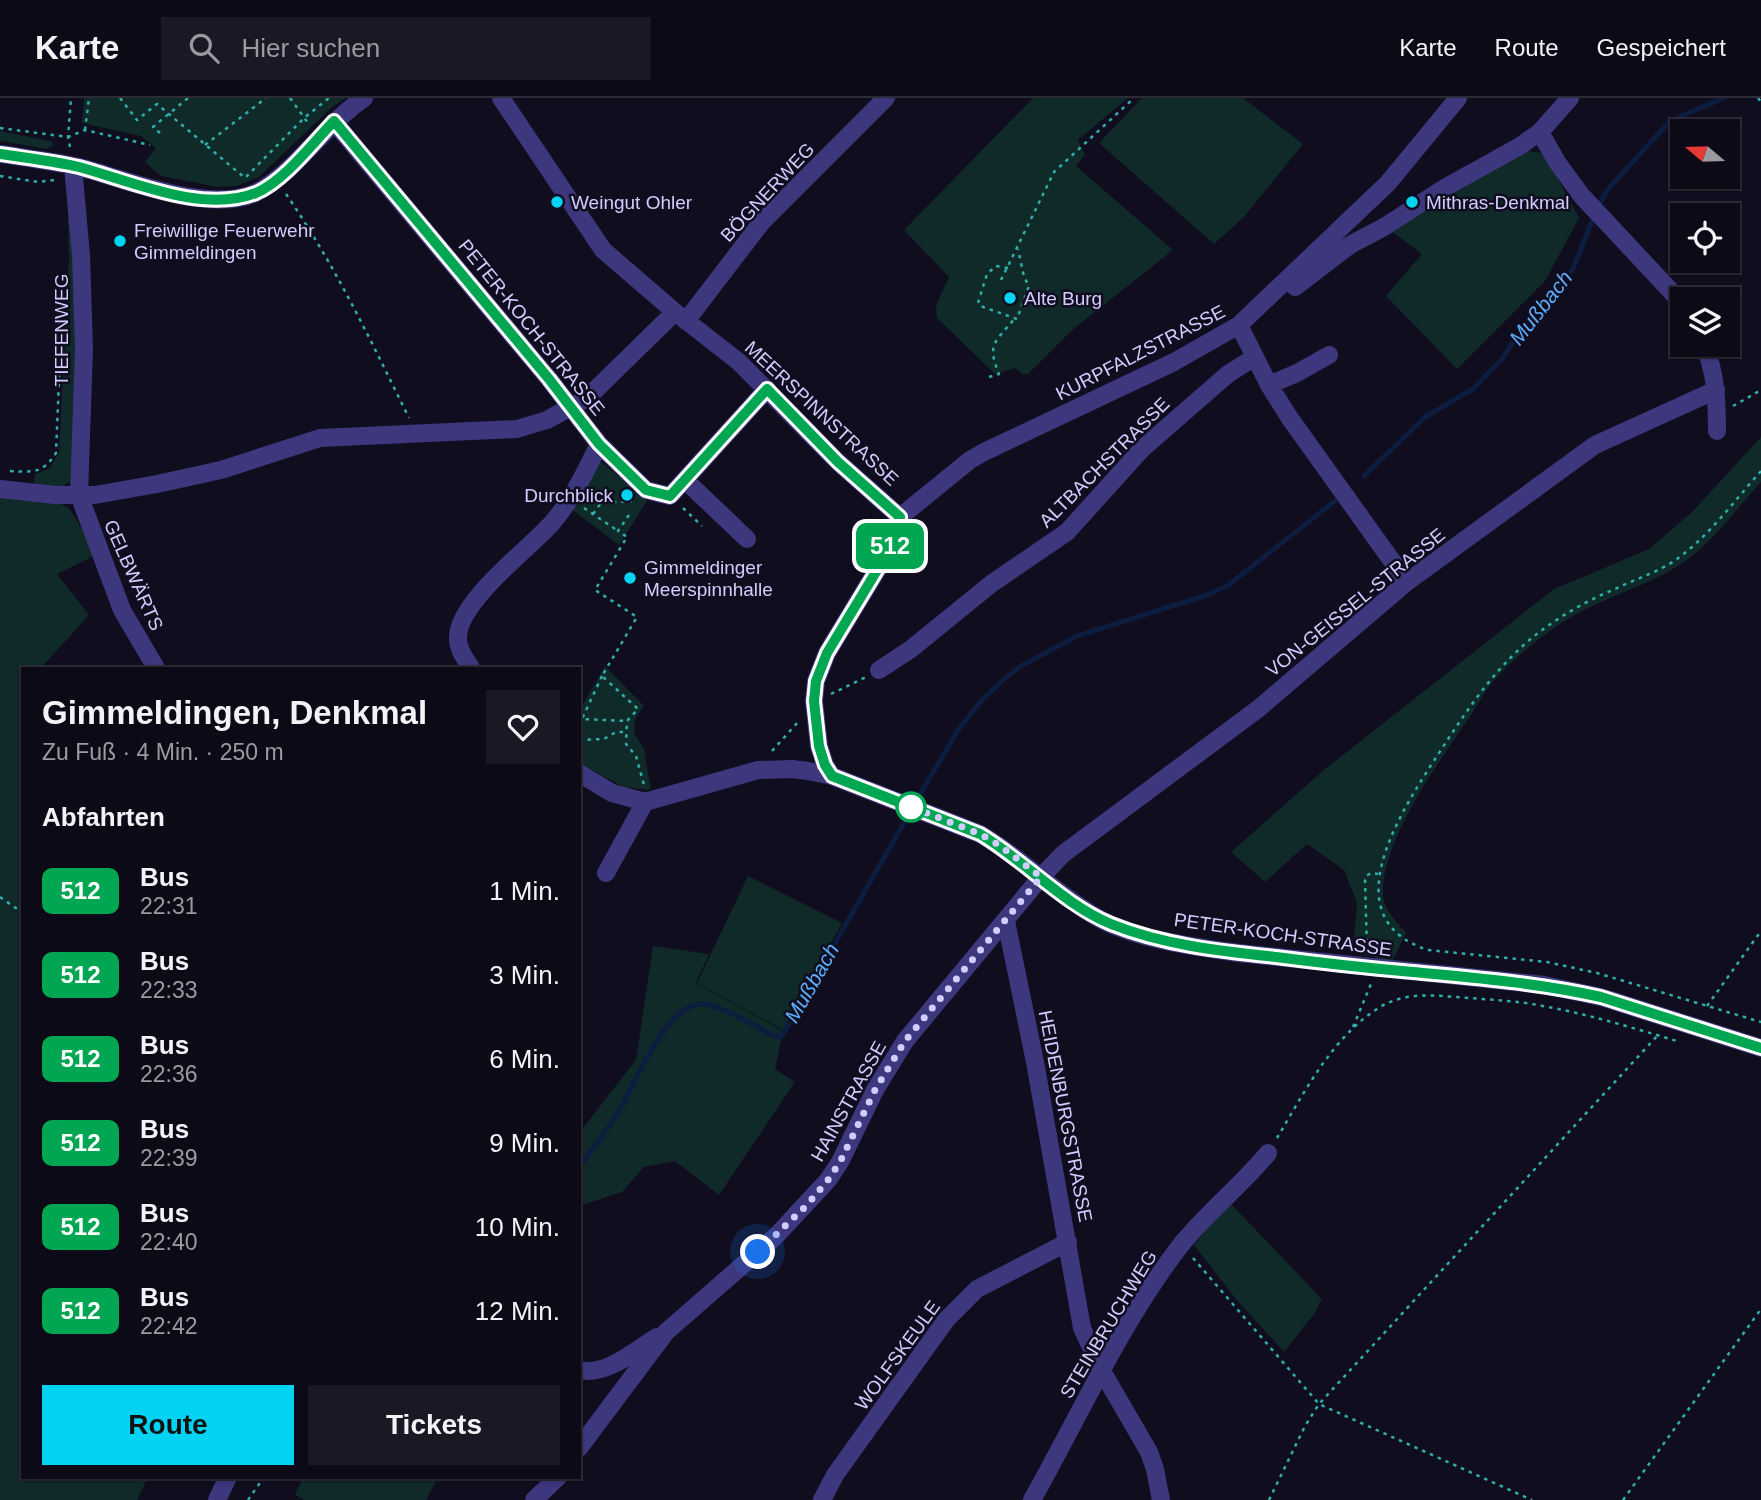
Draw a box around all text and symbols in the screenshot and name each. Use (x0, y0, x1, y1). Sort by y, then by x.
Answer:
search box (161, 17, 651, 80)
text: Karte (35, 29, 119, 66)
icon: search (185, 29, 223, 67)
text: Hier suchen (241, 33, 380, 63)
text: Karte (1399, 34, 1457, 61)
text: Route (1495, 34, 1559, 61)
text: Gespeichert (1597, 34, 1726, 61)
north arrow (1670, 119, 1740, 189)
map controls (1670, 119, 1740, 357)
street label: BÖGNERWEG (716, 139, 818, 246)
place label: Weingut Ohler (571, 192, 693, 213)
place label: Mithras-Denkmal (1426, 192, 1570, 213)
marker: Weingut Ohler (549, 194, 565, 210)
marker: Mithras-Denkmal (1404, 194, 1420, 210)
button: locate (1670, 203, 1740, 273)
place label: Freiwillige Feuerwehr Gimmeldingen (134, 220, 315, 263)
marker: Freiwillige Feuerwehr Gimmeldingen (112, 233, 128, 249)
street label: PETER-KOCH-STRASSE (454, 235, 609, 419)
water label: Mußbach (1505, 266, 1577, 349)
street label: TIEFENWEG (51, 274, 72, 386)
button: layers (1670, 287, 1740, 357)
place label: Alte Burg (1024, 288, 1102, 309)
marker: Alte Burg (1002, 290, 1018, 306)
street label: KURPFALZSTRASSE (1052, 301, 1228, 404)
street label: MEERSPINNSTRASSE (741, 337, 903, 490)
street label: ALTBACHSTRASSE (1035, 393, 1174, 532)
place label: Durchblick (524, 485, 613, 506)
marker: Durchblick (619, 487, 635, 503)
street label: GELBWÄRTS (100, 517, 167, 634)
line badge: 512 (850, 523, 930, 569)
street label: VON-GEISSEL-STRASSE (1262, 524, 1449, 681)
text: 512 (870, 532, 910, 559)
place label: Gimmeldinger Meerspinnhalle (644, 557, 773, 600)
marker: Gimmeldinger Meerspinnhalle (622, 570, 638, 586)
button: heart (486, 690, 560, 764)
text: Gimmeldingen, Denkmal (42, 694, 427, 731)
text: Zu Fuß · 4 Min. · 250 m (42, 739, 284, 765)
unlabelled marker (896, 792, 926, 822)
text: Abfahrten (42, 802, 165, 832)
text: Bus (140, 862, 189, 892)
text: 1 Min. (489, 876, 560, 906)
text: 512 (60, 877, 101, 904)
text: 22:31 (140, 893, 198, 919)
street label: PETER-KOCH-STRASSE (1173, 909, 1393, 960)
water label: Mußbach (780, 939, 843, 1026)
text: Bus (140, 946, 189, 976)
text: 3 Min. (489, 960, 560, 990)
text: 512 (60, 961, 101, 988)
text: 22:33 (140, 977, 198, 1003)
street label: HEIDENBURGSTRASSE (1035, 1008, 1096, 1224)
text: Bus (140, 1030, 189, 1060)
street label: HAINSTRASSE (807, 1038, 890, 1165)
text: 6 Min. (489, 1044, 560, 1074)
text: 512 (60, 1045, 101, 1072)
text: 22:36 (140, 1061, 198, 1087)
text: Bus (140, 1114, 189, 1144)
text: 9 Min. (489, 1128, 560, 1158)
text: 512 (60, 1129, 101, 1156)
text: 22:39 (140, 1145, 198, 1171)
text: Bus (140, 1198, 189, 1228)
text: 10 Min. (475, 1212, 560, 1242)
text: 512 (60, 1213, 101, 1240)
text: 22:40 (140, 1229, 198, 1255)
your location (740, 1234, 775, 1269)
street label: STEINBRUCHWEG (1056, 1246, 1161, 1402)
text: Bus (140, 1282, 189, 1312)
text: 12 Min. (475, 1296, 560, 1326)
text: 512 (60, 1297, 101, 1324)
street label: WOLFSKEULE (851, 1297, 944, 1414)
text: 22:42 (140, 1313, 198, 1339)
button: Route (42, 1385, 294, 1465)
button: Tickets (308, 1385, 560, 1465)

